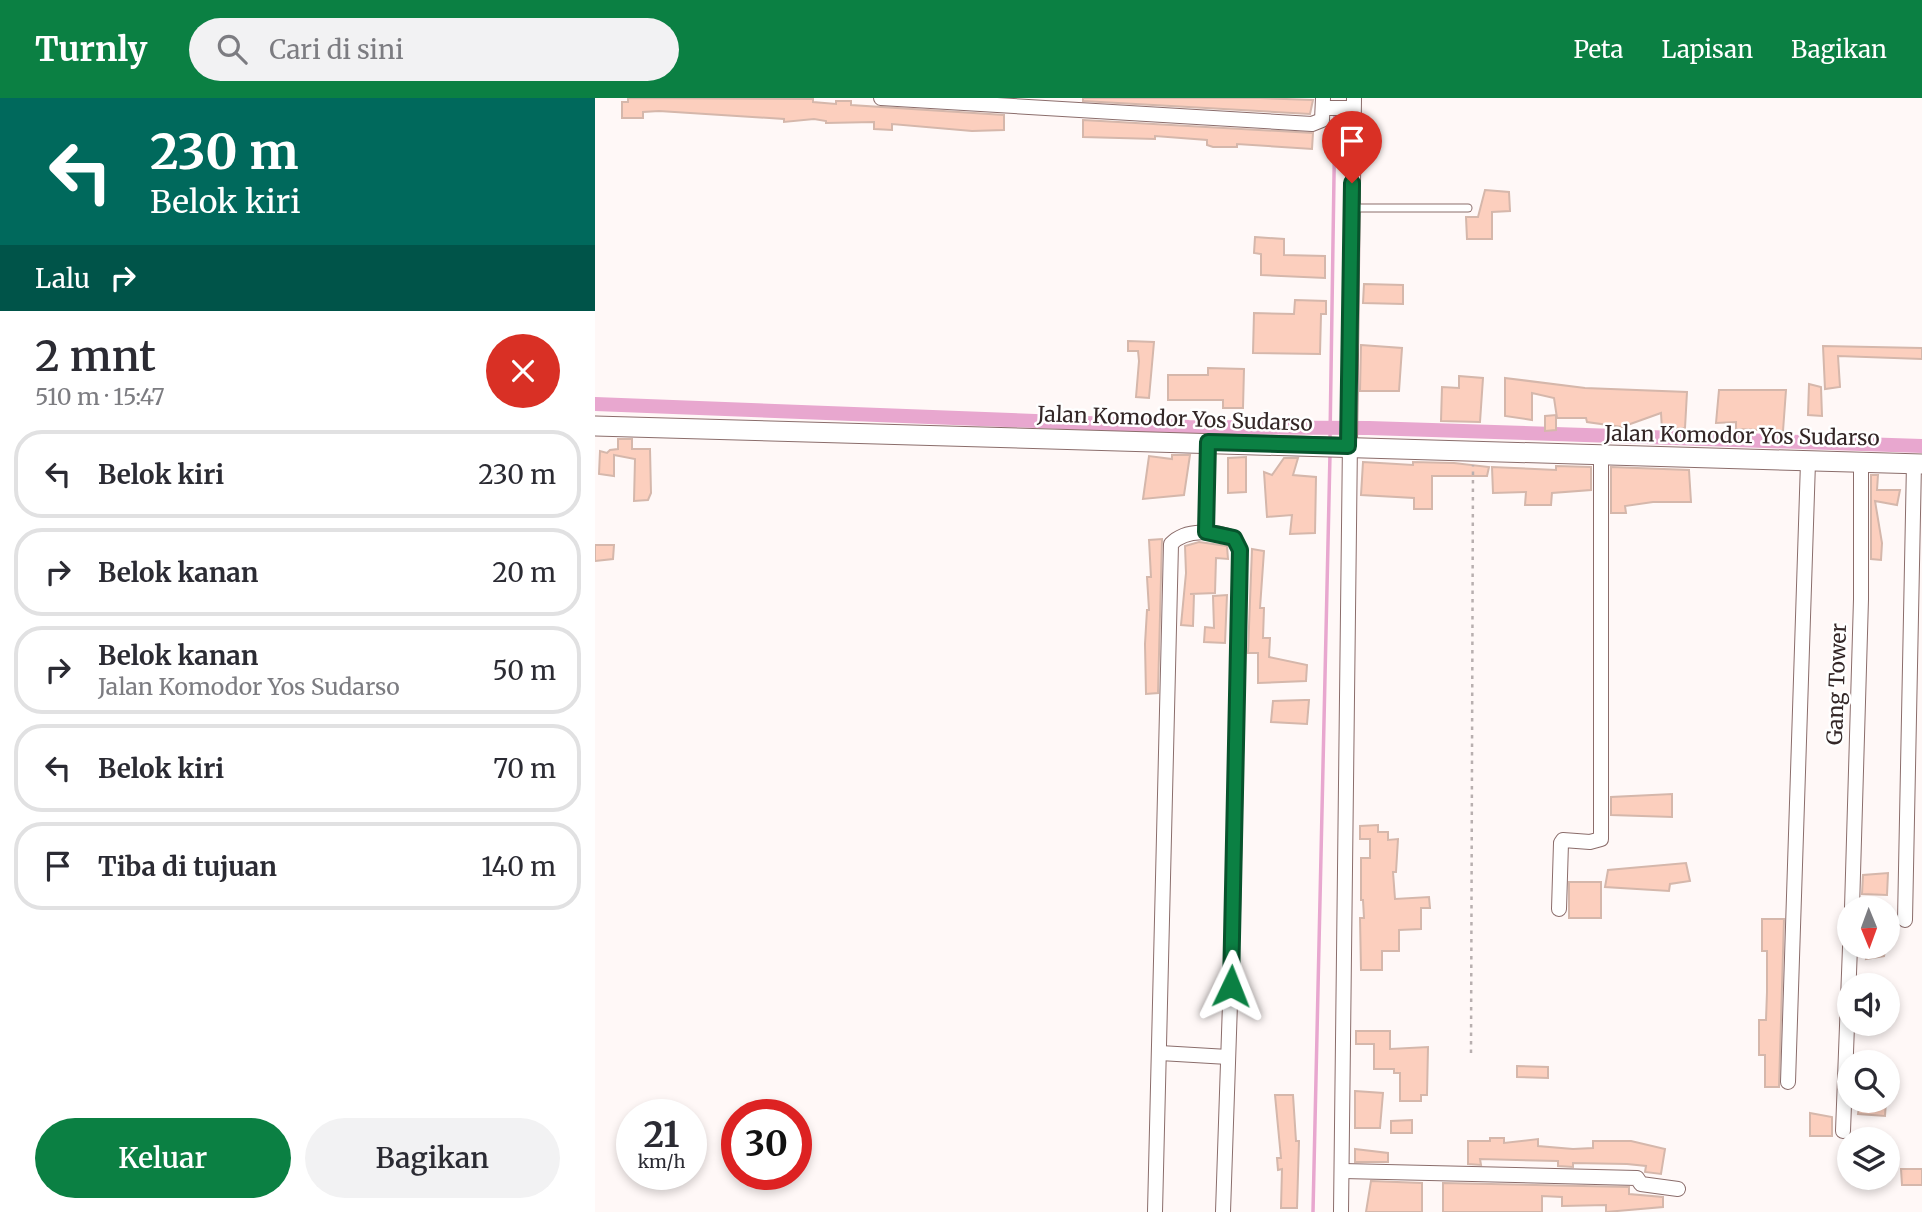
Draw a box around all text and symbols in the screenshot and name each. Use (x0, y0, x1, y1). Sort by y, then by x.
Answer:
search box (189, 18, 679, 81)
text: Turnly (35, 29, 147, 70)
icon: search (213, 30, 251, 68)
text: Cari di sini (269, 33, 404, 66)
text: Peta (1573, 34, 1623, 65)
text: Lapisan (1661, 34, 1753, 65)
text: Bagikan (1791, 34, 1887, 65)
pin (1322, 111, 1382, 183)
text: 230 m (150, 121, 298, 182)
icon: arrive (1333, 122, 1371, 160)
icon: left (35, 126, 126, 217)
text: Belok kiri (150, 182, 301, 222)
icon: right (104, 259, 142, 297)
text: Lalu (35, 262, 90, 295)
text: 2 mnt (35, 330, 156, 382)
button: close (486, 334, 560, 408)
text: 510 m · 15:47 (35, 382, 165, 411)
street label: Jalan Komodor Yos Sudarso (1036, 400, 1313, 437)
street label: Jalan Komodor Yos Sudarso (1603, 420, 1880, 451)
icon: left (39, 455, 77, 493)
text: Belok kiri (98, 458, 224, 491)
text: 230 m (478, 458, 556, 491)
icon: right (39, 553, 77, 591)
text: Belok kanan (98, 556, 258, 589)
text: 20 m (492, 556, 556, 589)
street label: Gang Tower (1821, 623, 1852, 745)
text: Belok kanan (98, 639, 258, 672)
icon: right (39, 651, 77, 689)
text: 50 m (492, 654, 556, 687)
text: Jalan Komodor Yos Sudarso (98, 672, 400, 701)
icon: left (39, 749, 77, 787)
text: Belok kiri (98, 752, 224, 785)
text: 70 m (493, 752, 556, 785)
icon: arrive (39, 847, 77, 885)
text: Tiba di tujuan (98, 850, 277, 883)
text: 140 m (481, 850, 556, 883)
north arrow (1837, 896, 1901, 959)
map controls (1837, 896, 1900, 1190)
position arrow (1194, 949, 1268, 1023)
button: sound (1837, 973, 1900, 1036)
button: search (1837, 1050, 1900, 1113)
speed limit sign: 30 (721, 1099, 812, 1190)
text: 21 (644, 1113, 679, 1157)
button: Keluar (35, 1118, 291, 1198)
button: Bagikan (305, 1118, 560, 1198)
button: layers (1837, 1127, 1900, 1190)
text: km/h (638, 1150, 685, 1173)

